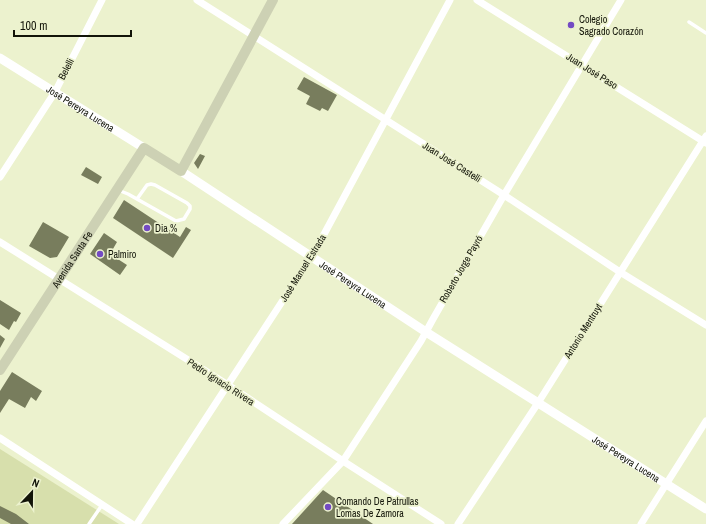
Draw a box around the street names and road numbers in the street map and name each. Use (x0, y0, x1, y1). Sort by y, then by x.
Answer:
street label: Juan José Paso (564, 50, 621, 92)
street label: Belelli (55, 56, 77, 82)
street label: José Pereyra Lucena (44, 82, 117, 135)
street label: Juan José Castelli (420, 139, 484, 185)
street label: Avenida Santa Fe (48, 228, 95, 291)
street label: José Manuel Estrada (277, 232, 329, 304)
street label: Roberto Jorge Payró (436, 233, 486, 305)
street label: José Pereyra Lucena (317, 257, 390, 311)
street label: Antonio Mentruyt (560, 300, 605, 362)
street label: Pedro Ignacio Rivera (185, 355, 257, 409)
street label: José Pereyra Lucena (590, 432, 663, 485)

